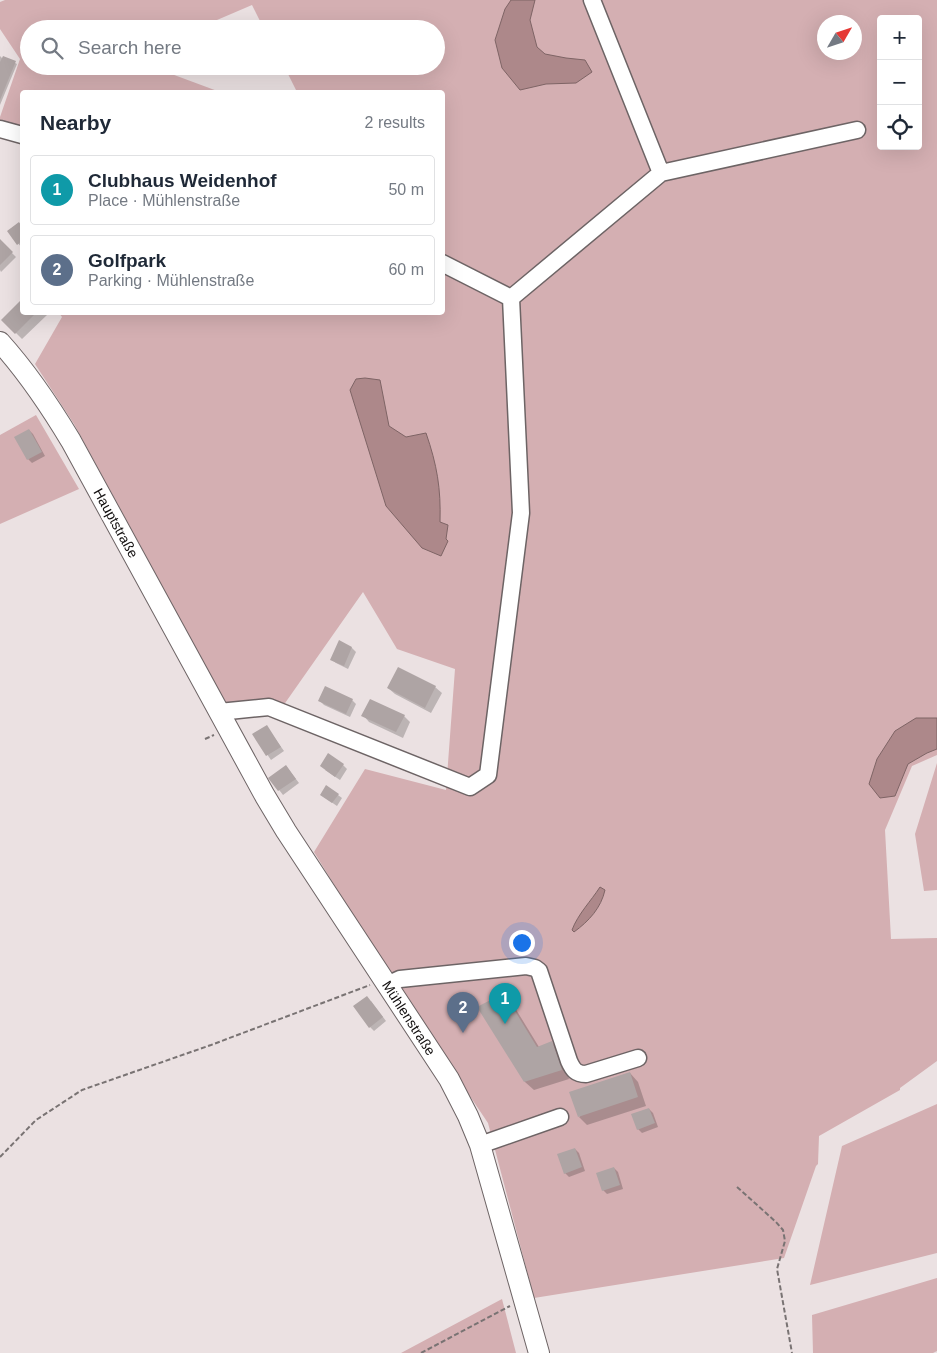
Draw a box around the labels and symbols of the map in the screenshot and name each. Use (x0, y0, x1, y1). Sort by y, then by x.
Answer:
north arrow (817, 15, 862, 60)
street label: Hauptstraße (90, 485, 142, 561)
your location (509, 930, 535, 956)
street label: Mühlenstraße (379, 978, 439, 1058)
pin: 1 (489, 983, 521, 1024)
pin: 2 (447, 992, 479, 1033)

